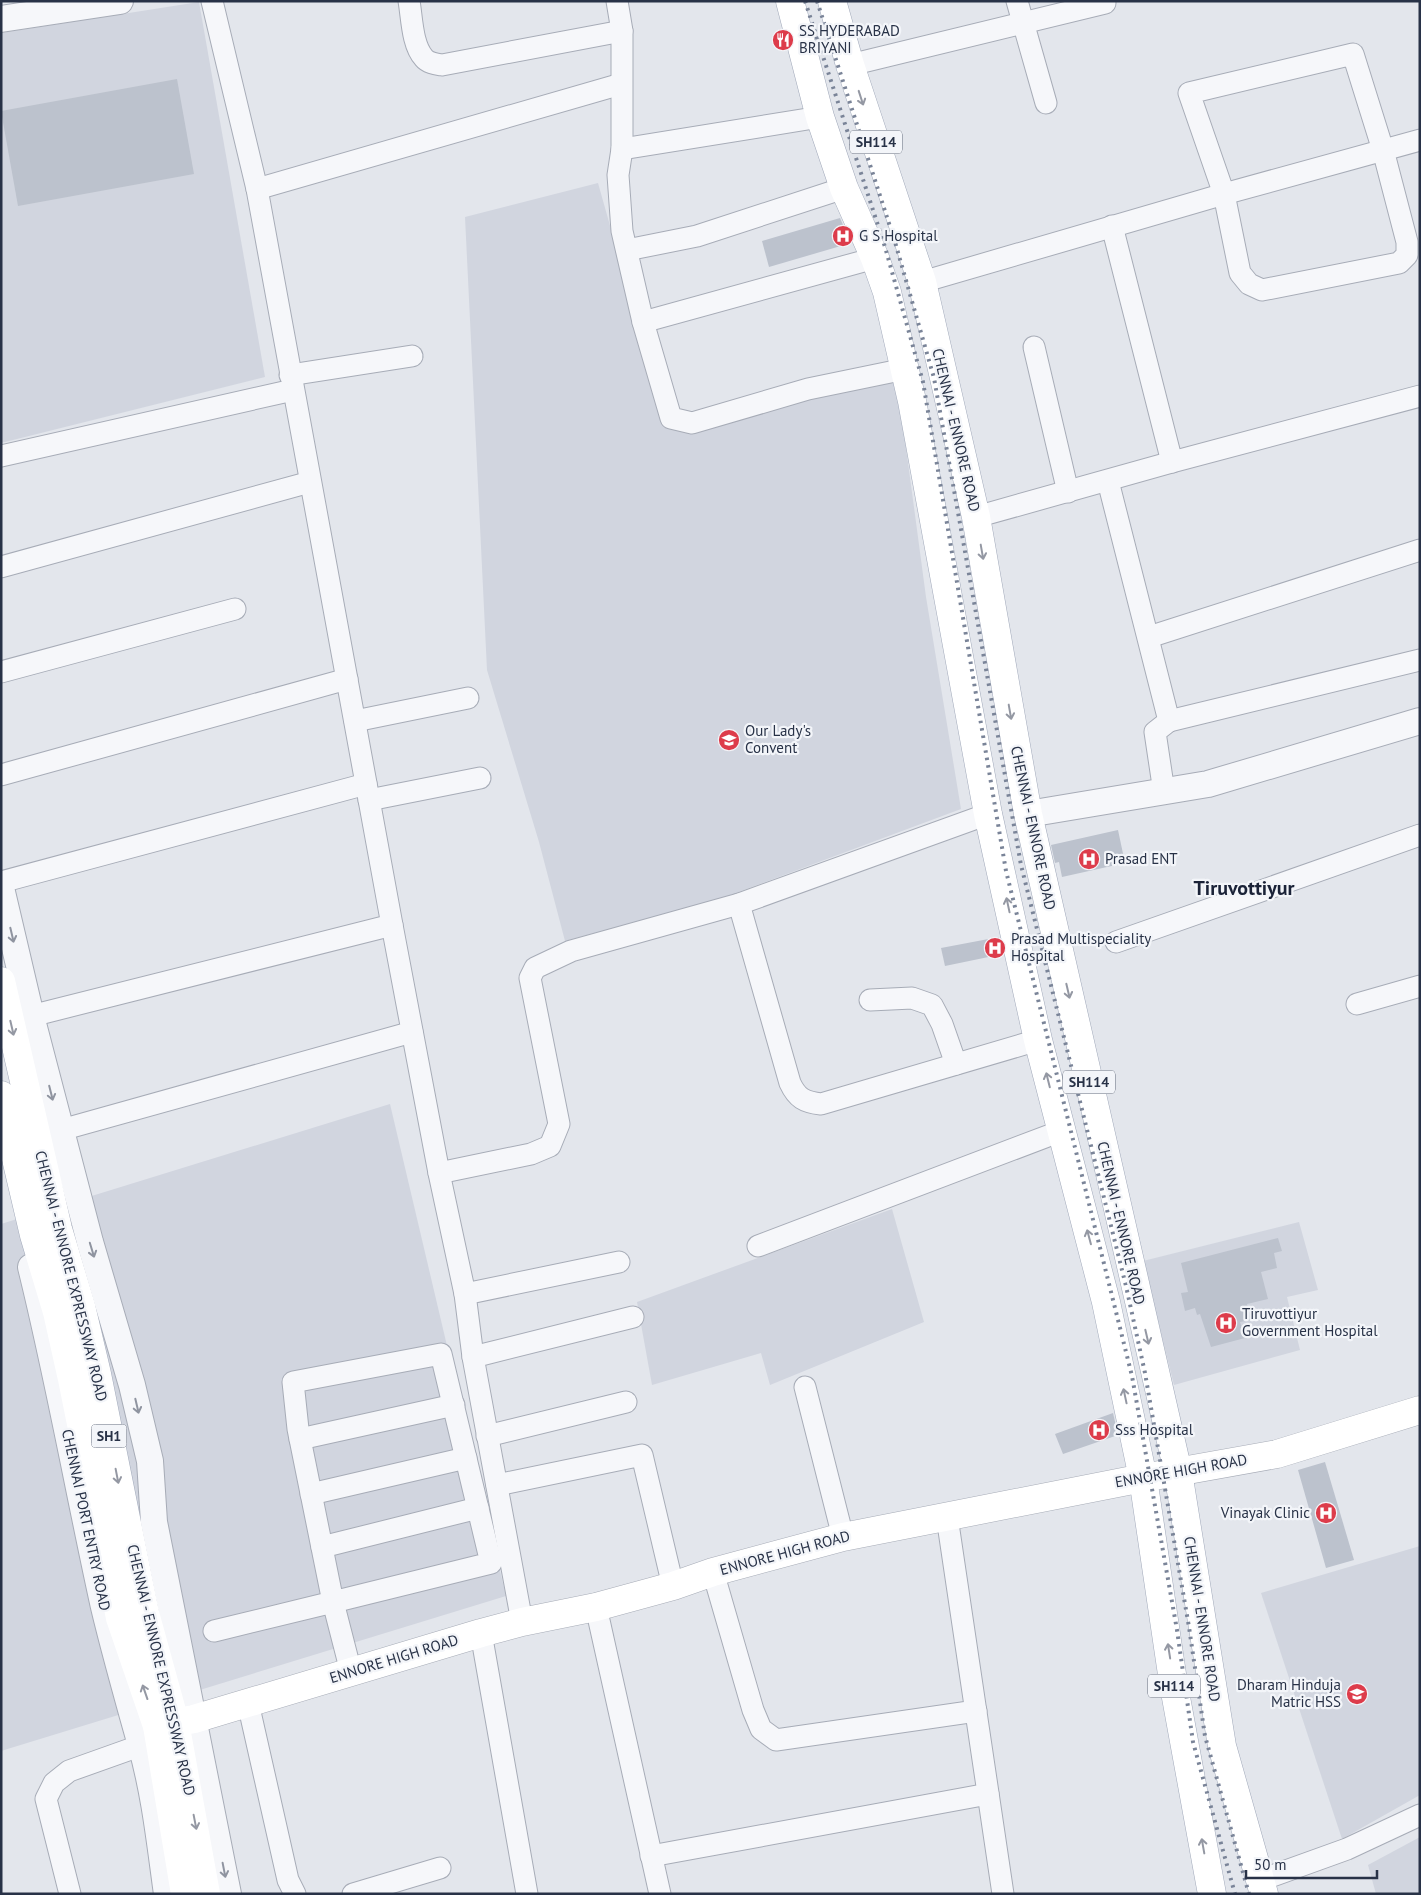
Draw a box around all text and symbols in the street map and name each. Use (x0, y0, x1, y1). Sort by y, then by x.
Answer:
place label: SS HYDERABAD BRIYANI (799, 21, 900, 57)
restaurant icon: SS HYDERABAD BRIYANI (771, 28, 795, 52)
one-way arrow (857, 90, 867, 106)
road number: SH114 (850, 130, 902, 154)
hospital icon: G S Hospital (831, 224, 855, 248)
place label: G S Hospital (859, 226, 938, 245)
street label: CHENNAI - ENNORE ROAD (928, 346, 985, 513)
one-way arrow (978, 543, 988, 559)
one-way arrow (1005, 703, 1015, 719)
place label: Our Lady's Convent (745, 721, 811, 757)
school or university icon: Our Lady's Convent (717, 728, 741, 752)
street label: CHENNAI - ENNORE ROAD (1007, 744, 1060, 912)
hospital icon: Prasad ENT (1077, 847, 1101, 871)
place label: Prasad ENT (1105, 849, 1178, 868)
district label: Tiruvottiyur (1193, 875, 1295, 901)
one-way arrow (1003, 897, 1012, 913)
one-way arrow (8, 927, 17, 943)
place label: Prasad Multispeciality Hospital (1011, 929, 1151, 965)
hospital icon: Prasad Multispeciality Hospital (983, 936, 1007, 960)
one-way arrow (1064, 982, 1073, 998)
one-way arrow (8, 1020, 17, 1036)
road number: SH114 (1063, 1070, 1115, 1094)
one-way arrow (1043, 1073, 1052, 1089)
one-way arrow (47, 1084, 56, 1100)
street label: CHENNAI - ENNORE ROAD (1093, 1139, 1150, 1306)
street label: CHENNAI - ENNORE EXPRESSWAY ROAD (31, 1149, 112, 1403)
one-way arrow (1084, 1230, 1093, 1246)
one-way arrow (88, 1242, 98, 1258)
place label: Tiruvottiyur Government Hospital (1242, 1304, 1378, 1340)
hospital icon: Tiruvottiyur Government Hospital (1214, 1311, 1238, 1335)
one-way arrow (1143, 1328, 1152, 1344)
one-way arrow (1120, 1388, 1130, 1404)
one-way arrow (133, 1398, 142, 1414)
hospital icon: Sss Hospital (1087, 1418, 1111, 1442)
place label: Sss Hospital (1115, 1420, 1194, 1439)
road number: SH1 (92, 1424, 126, 1448)
street label: CHENNAI PORT ENTRY ROAD (58, 1427, 115, 1613)
street label: ENNORE HIGH ROAD (1113, 1450, 1248, 1491)
one-way arrow (113, 1467, 123, 1483)
hospital icon: Vinayak Clinic (1314, 1501, 1338, 1525)
place label: Vinayak Clinic (1220, 1503, 1310, 1522)
street label: ENNORE HIGH ROAD (718, 1526, 852, 1579)
street label: CHENNAI - ENNORE ROAD (1180, 1535, 1225, 1703)
street label: CHENNAI - ENNORE EXPRESSWAY ROAD (123, 1542, 200, 1798)
street label: ENNORE HIGH ROAD (327, 1630, 461, 1687)
one-way arrow (1163, 1644, 1173, 1660)
road number: SH114 (1148, 1674, 1200, 1698)
place label: Dharam Hinduja Matric HSS (1237, 1675, 1341, 1711)
school or university icon: Dharam Hinduja Matric HSS (1345, 1682, 1369, 1706)
one-way arrow (140, 1684, 149, 1700)
one-way arrow (190, 1814, 200, 1830)
one-way arrow (1198, 1838, 1208, 1854)
scale bar (1246, 1848, 1377, 1880)
text: 50 m (1254, 1855, 1287, 1874)
one-way arrow (219, 1862, 229, 1878)

